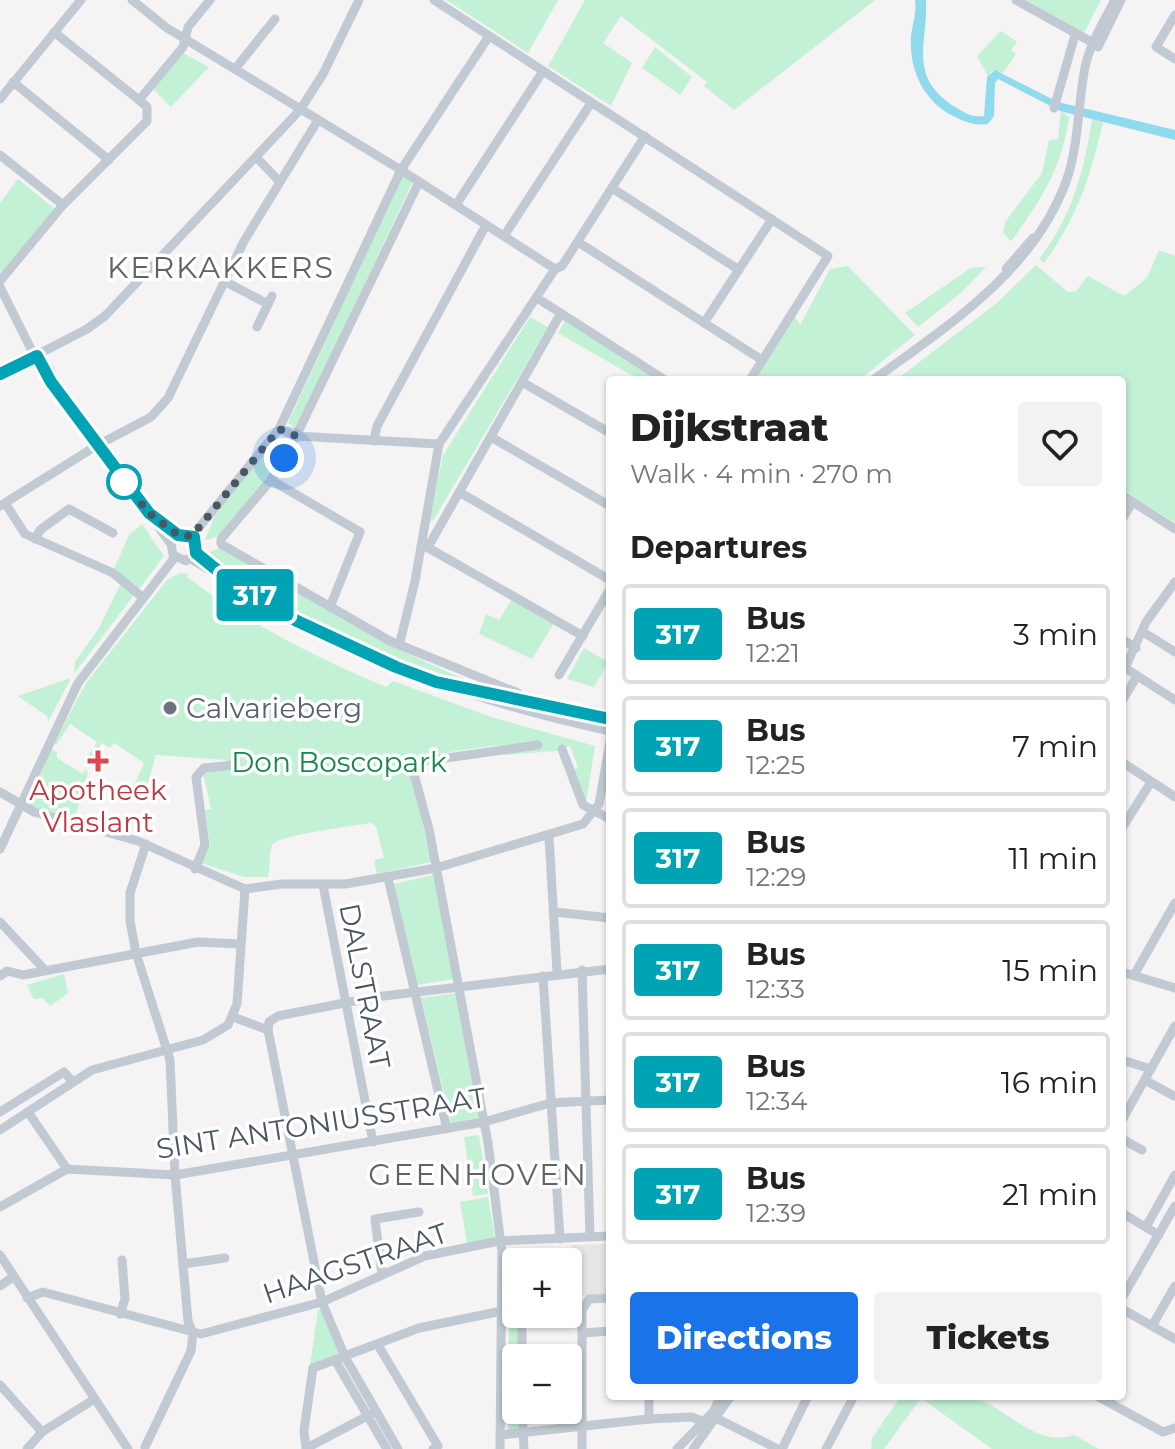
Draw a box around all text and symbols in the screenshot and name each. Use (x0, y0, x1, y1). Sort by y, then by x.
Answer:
district label: KERKAKKERS (107, 249, 335, 286)
button: heart (1018, 402, 1102, 486)
text: Dijkstraat (630, 404, 828, 451)
your location (264, 438, 304, 478)
text: Walk · 4 min · 270 m (630, 458, 893, 490)
unlabelled marker (107, 465, 141, 499)
text: Departures (630, 529, 807, 566)
line badge: 317 (209, 569, 301, 621)
text: 317 (233, 578, 277, 612)
text: Bus (746, 600, 806, 637)
text: 3 min (1013, 616, 1098, 653)
text: 317 (656, 617, 700, 651)
text: 12:21 (746, 637, 800, 669)
place label: Calvarieberg (186, 691, 362, 725)
marker: Calvarieberg (161, 699, 179, 717)
text: Bus (746, 712, 806, 749)
text: 7 min (1012, 728, 1098, 765)
text: 317 (656, 729, 700, 763)
park label: Don Boscopark (231, 745, 447, 779)
text: 12:25 (746, 749, 805, 781)
marker: Apotheek Vlaslant (89, 752, 107, 770)
place label: Apotheek Vlaslant (29, 773, 167, 839)
text: Bus (746, 824, 806, 861)
text: 11 min (1008, 840, 1098, 877)
text: 317 (656, 841, 700, 875)
text: 12:29 (746, 861, 806, 893)
street label: DALSTRAAT (332, 900, 398, 1072)
text: Bus (746, 936, 806, 973)
text: 15 min (1002, 952, 1098, 989)
text: 317 (656, 953, 700, 987)
text: 12:33 (746, 973, 805, 1005)
text: Bus (746, 1048, 806, 1085)
text: 16 min (1001, 1064, 1098, 1101)
text: 317 (656, 1065, 700, 1099)
street label: SINT ANTONIUSSTRAAT (154, 1080, 488, 1166)
text: 12:34 (746, 1085, 808, 1117)
district label: GEENHOVEN (368, 1156, 588, 1193)
text: Bus (746, 1160, 806, 1197)
text: 21 min (1002, 1176, 1098, 1213)
text: 317 (656, 1177, 700, 1211)
text: 12:39 (746, 1197, 806, 1229)
street label: HAAGSTRAAT (258, 1215, 452, 1311)
map controls (502, 1248, 582, 1424)
button: + (502, 1248, 582, 1328)
button: Directions (630, 1292, 858, 1384)
button: Tickets (874, 1292, 1102, 1384)
button: − (502, 1344, 582, 1424)

